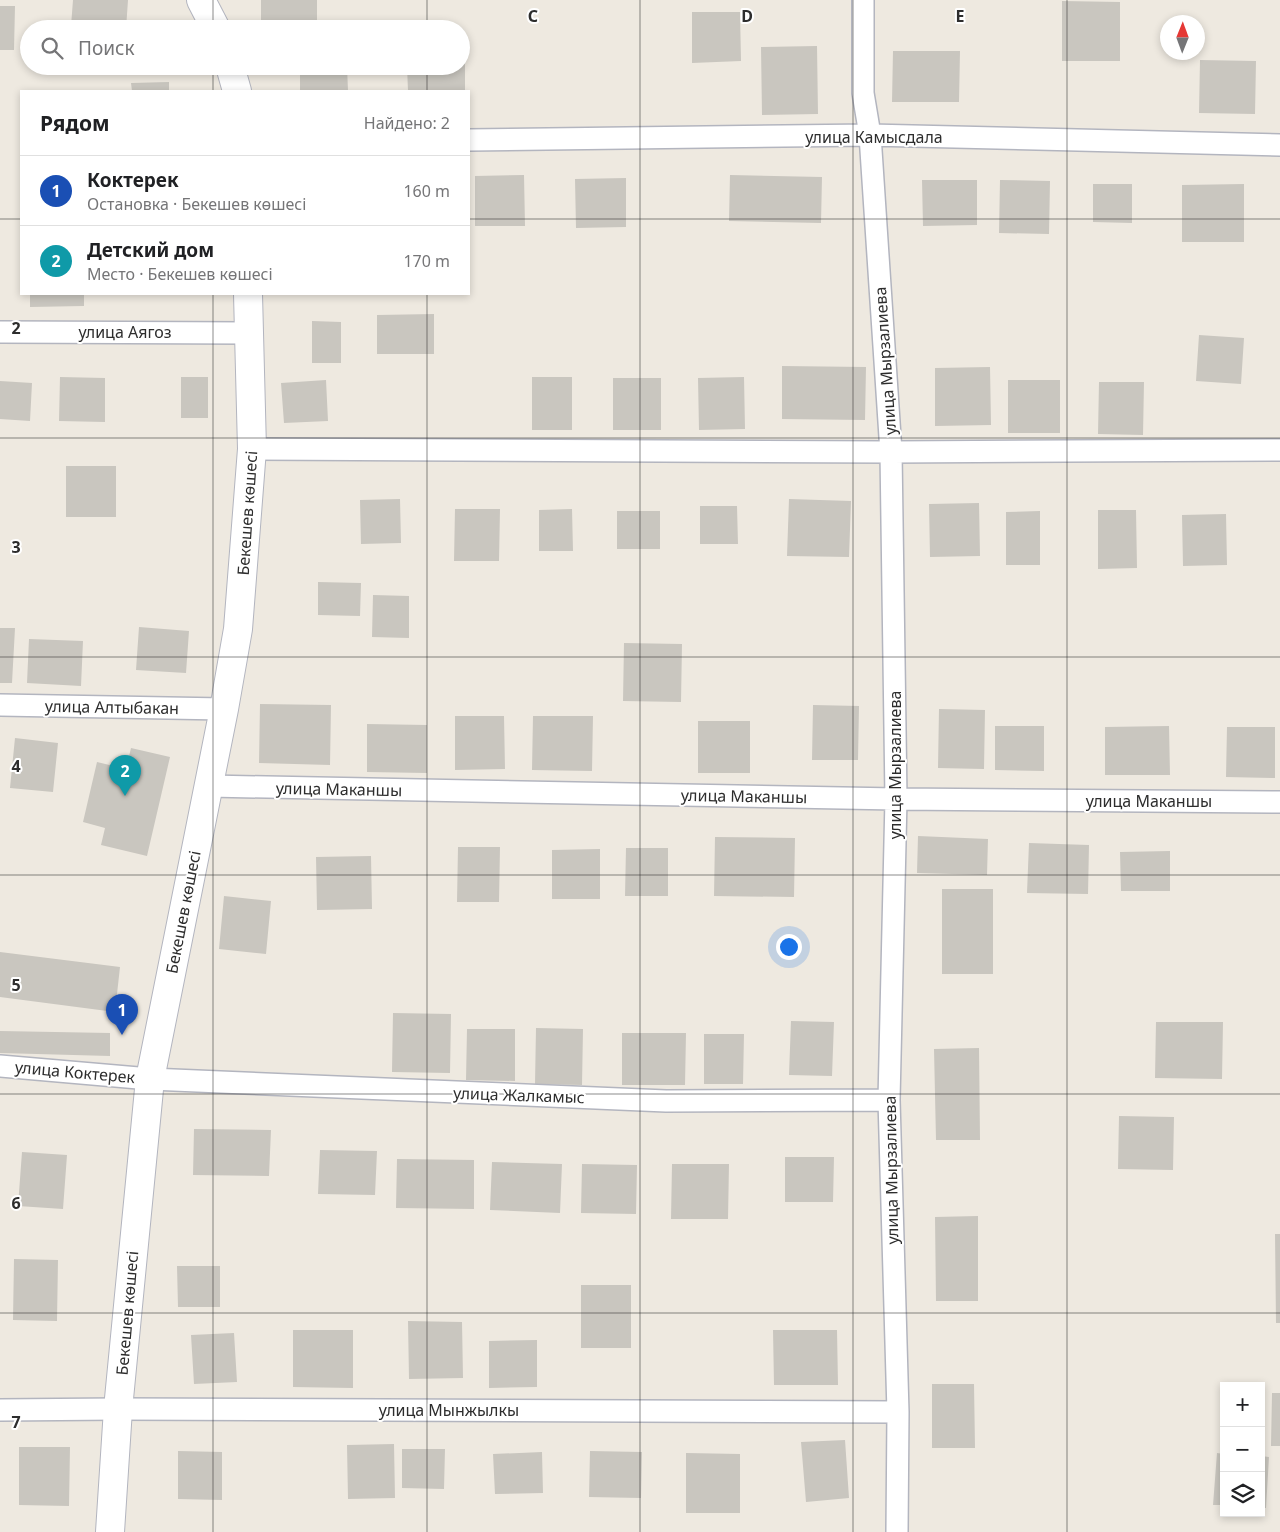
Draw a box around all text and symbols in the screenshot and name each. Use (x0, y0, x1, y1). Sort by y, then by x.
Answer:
text: C (528, 5, 538, 27)
text: D (741, 5, 753, 27)
text: E (956, 5, 965, 27)
north arrow (1160, 15, 1205, 60)
search box (20, 20, 470, 75)
icon: search (38, 34, 66, 62)
text: Поиск (78, 35, 134, 61)
text: Рядом (40, 109, 110, 137)
text: Найдено: 2 (364, 112, 450, 134)
street label: улица Камысдала (805, 126, 943, 148)
text: Коктерек (87, 167, 179, 193)
text: 1 (51, 180, 61, 202)
text: 160 m (403, 180, 450, 202)
text: Остановка · Бекешев көшесі (87, 193, 306, 215)
text: Детский дом (87, 237, 214, 263)
text: 2 (51, 250, 61, 272)
text: 170 m (403, 250, 450, 272)
text: Место · Бекешев көшесі (87, 263, 273, 285)
street label: улица Мырзалиева (869, 286, 901, 436)
text: 2 (11, 317, 21, 339)
street label: улица Аягоз (78, 321, 172, 343)
street label: Бекешев көшесі (232, 450, 262, 576)
text: 3 (11, 536, 21, 558)
street label: улица Мырзалиева (884, 691, 906, 839)
street label: улица Алтыбакан (45, 695, 179, 719)
text: 4 (11, 755, 21, 777)
pin: 2 (109, 755, 141, 796)
street label: улица Маканшы (276, 777, 402, 801)
street label: улица Маканшы (681, 784, 807, 808)
street label: улица Маканшы (1086, 790, 1212, 812)
street label: Бекешев көшесі (160, 849, 206, 975)
your location (776, 934, 802, 960)
text: 5 (11, 974, 21, 996)
pin: 1 (106, 994, 138, 1035)
street label: улица Коктерек (14, 1056, 136, 1088)
street label: улица Жалкамыс (453, 1082, 585, 1108)
street label: улица Мырзалиева (879, 1095, 903, 1245)
text: 6 (11, 1192, 21, 1214)
street label: Бекешев көшесі (111, 1250, 143, 1376)
map controls (1220, 1382, 1265, 1517)
button: + (1220, 1382, 1265, 1427)
street label: улица Мынжылкы (379, 1399, 519, 1421)
text: 7 (11, 1411, 21, 1433)
button: − (1220, 1427, 1265, 1472)
button: layers (1220, 1472, 1265, 1517)

